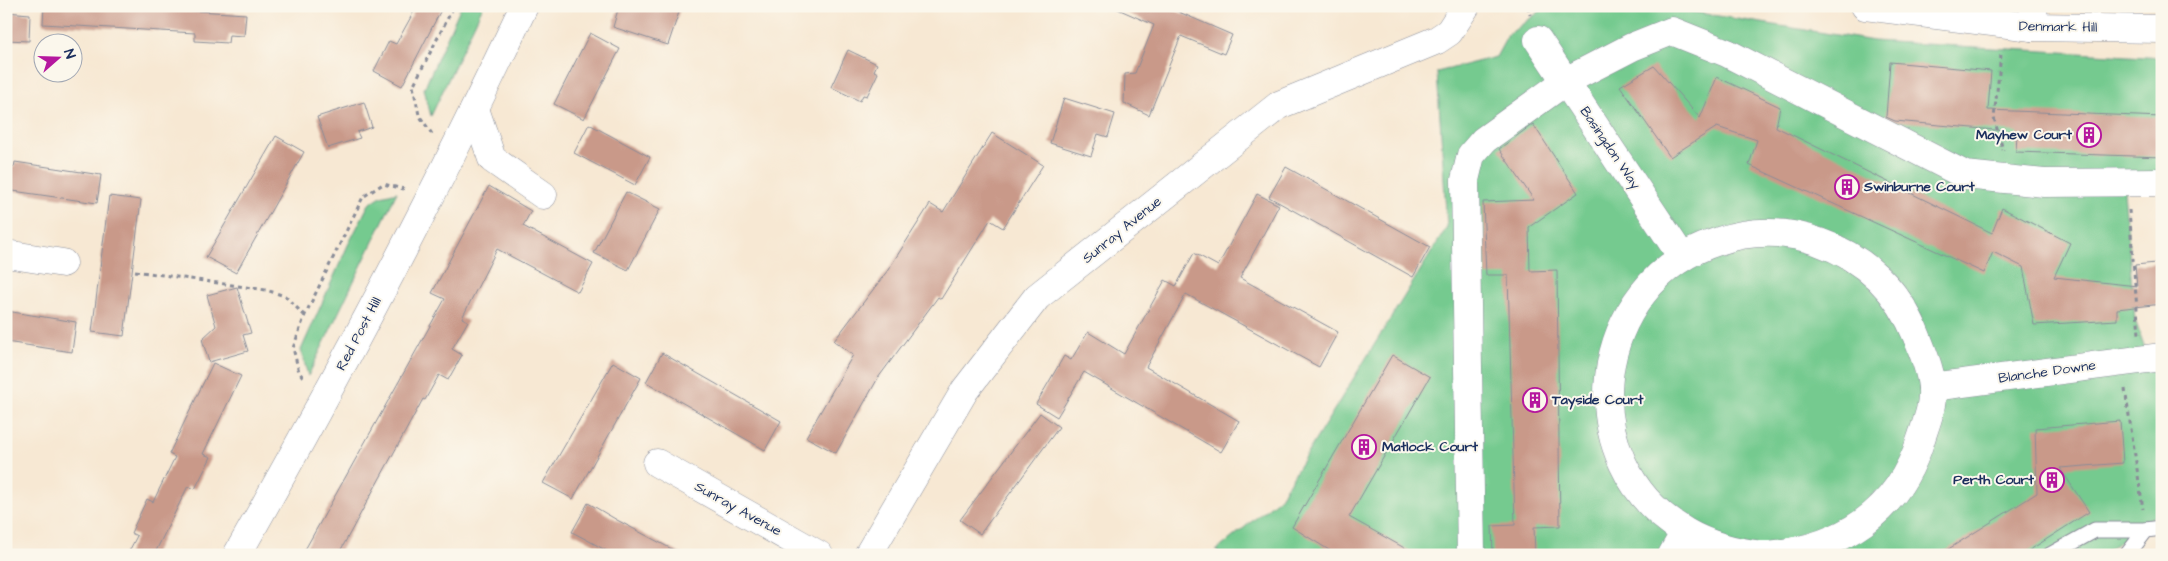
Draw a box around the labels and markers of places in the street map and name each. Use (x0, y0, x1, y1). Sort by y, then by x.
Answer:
building icon: Mayhew Court (2076, 122, 2102, 148)
place label: Mayhew Court (1976, 125, 2072, 145)
building icon: Swinburne Court (1834, 174, 1860, 200)
place label: Swinburne Court (1863, 177, 1975, 197)
building icon: Tayside Court (1522, 387, 1548, 413)
place label: Tayside Court (1551, 390, 1644, 410)
building icon: Matlock Court (1351, 434, 1377, 460)
place label: Matlock Court (1382, 437, 1478, 457)
building icon: Perth Court (2039, 467, 2065, 493)
place label: Perth Court (1953, 470, 2034, 490)

